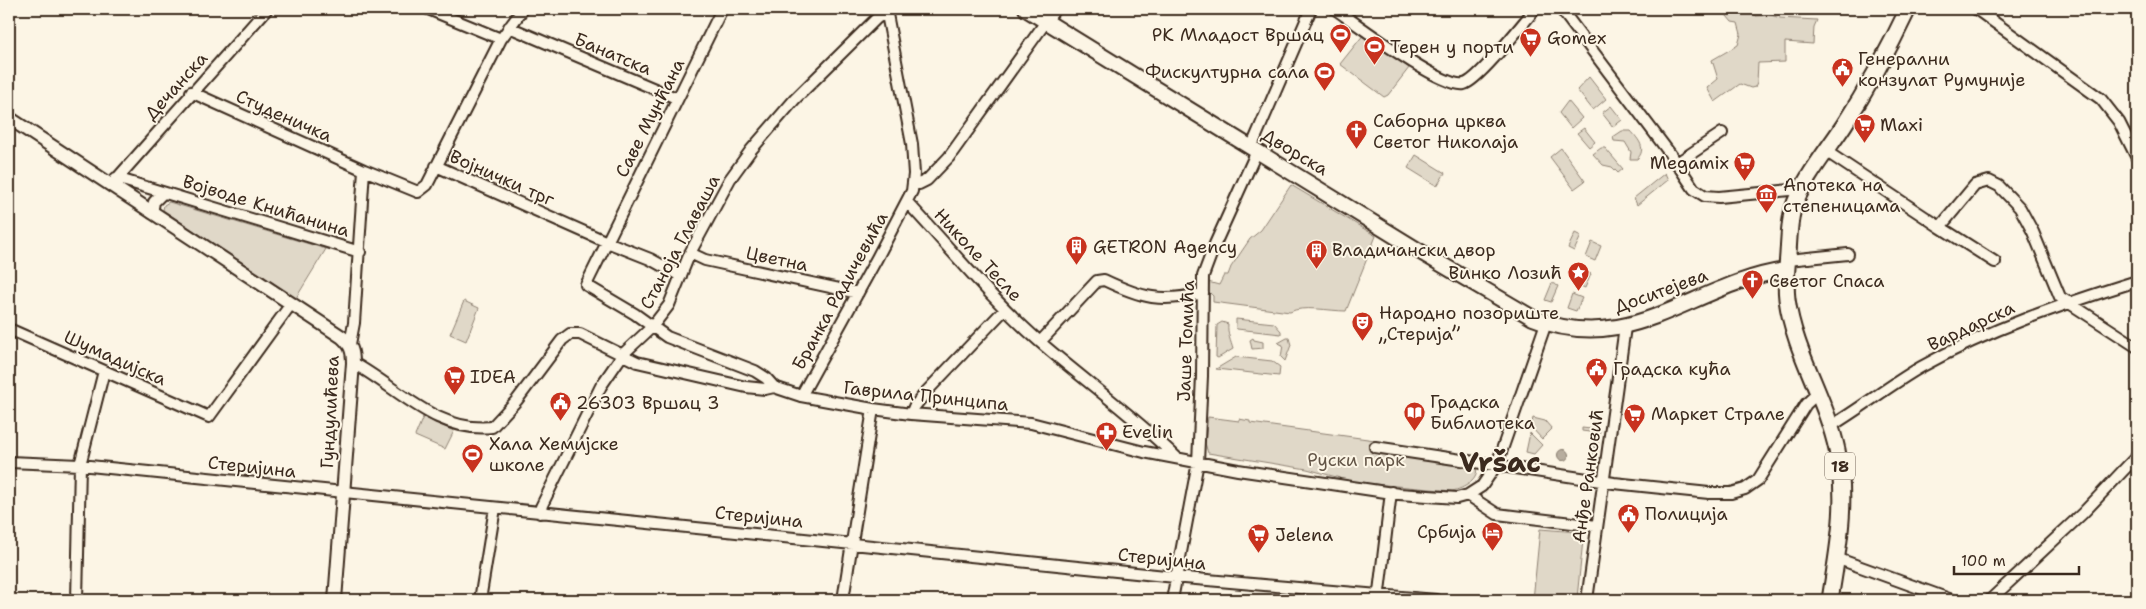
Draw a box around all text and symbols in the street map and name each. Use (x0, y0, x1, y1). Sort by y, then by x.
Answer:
place label: РК Младост Вршац (1152, 23, 1324, 47)
sports icon: РК Младост Вршац (1328, 23, 1352, 54)
supermarket icon: Gomex (1519, 26, 1543, 57)
place label: Gomex (1547, 26, 1607, 50)
street label: Банатска (571, 27, 655, 81)
sports icon: Терен у порти (1362, 35, 1386, 66)
place label: Терен у порти (1390, 35, 1514, 59)
street label: Дечанска (139, 47, 213, 125)
place label: Генерални конзулат Румуније (1858, 47, 2025, 92)
street label: Саве Мунћана (610, 55, 690, 181)
public building icon: Генерални конзулат Румуније (1830, 57, 1854, 88)
place label: Фискултурна сала (1145, 60, 1309, 84)
sports icon: Фискултурна сала (1313, 60, 1337, 91)
street label: Студеничка (232, 84, 336, 148)
place label: Саборна црква Светог Николаја (1373, 109, 1518, 154)
supermarket icon: Maxi (1852, 113, 1876, 144)
place label: Maxi (1880, 113, 1923, 137)
church icon: Саборна црква Светог Николаја (1345, 119, 1369, 150)
street label: Дворска (1257, 123, 1333, 181)
street label: Војнички трг (446, 144, 558, 212)
place label: Megamix (1650, 151, 1729, 175)
supermarket icon: Megamix (1733, 151, 1757, 182)
street label: Војводе Книћанина (180, 169, 352, 243)
street label: Станоја Главаша (634, 170, 726, 314)
place label: Апотека на степеницама (1783, 173, 1901, 218)
museum icon: Апотека на степеницама (1755, 183, 1779, 214)
street label: Николе Тесле (929, 203, 1027, 307)
street label: Бранка Радичевића (787, 208, 893, 374)
building icon: GETRON Agency (1065, 235, 1089, 266)
place label: GETRON Agency (1093, 235, 1237, 259)
building icon: Владичански двор (1304, 238, 1328, 269)
place label: Владичански двор (1332, 238, 1496, 262)
street label: Цветна (744, 241, 810, 277)
place label: Винко Лозић (1449, 261, 1562, 285)
place icon: Винко Лозић (1566, 261, 1590, 292)
street label: Доситејева (1611, 263, 1711, 319)
church icon: Светог Спаса (1741, 269, 1765, 300)
place label: Светог Спаса (1769, 269, 1885, 293)
street label: Јаше Томића (1172, 280, 1200, 402)
street label: Вардарска (1924, 295, 2018, 357)
place label: Народно позориште „Стерија” (1378, 301, 1559, 346)
theatre icon: Народно позориште „Стерија” (1351, 311, 1375, 342)
street label: Шумадијска (60, 325, 170, 391)
street label: Гундулићева (315, 355, 345, 469)
public building icon: Градска кућа (1585, 357, 1609, 388)
place label: Градска кућа (1613, 357, 1731, 381)
supermarket icon: IDEA (442, 365, 466, 396)
place label: IDEA (470, 365, 516, 389)
street label: Гаврила Принципа (842, 375, 1010, 417)
place label: Градска Библиотека (1430, 390, 1535, 435)
public building icon: 26303 Вршац 3 (548, 391, 572, 422)
place label: 26303 Вршац 3 (576, 391, 720, 415)
library icon: Градска Библиотека (1402, 400, 1426, 431)
supermarket icon: Маркет Страле (1623, 402, 1647, 433)
place label: Маркет Страле (1651, 402, 1785, 426)
street label: Анђе Ранковић (1567, 407, 1609, 545)
pharmacy icon: Evelin (1094, 420, 1118, 451)
place label: Evelin (1122, 420, 1173, 444)
place label: Хала Хемијске школе (489, 432, 619, 477)
sports icon: Хала Хемијске школе (461, 442, 485, 473)
district label: Vršac (1459, 443, 1541, 481)
park label: Руски парк (1307, 448, 1405, 472)
street label: Стеријина (207, 450, 297, 484)
road number: 18 (1825, 452, 1855, 480)
street label: Стеријина (714, 500, 804, 534)
public building icon: Полицијa (1617, 502, 1641, 533)
place label: Полицијa (1645, 502, 1728, 526)
place label: Србија (1417, 520, 1476, 544)
hotel icon: Србија (1480, 520, 1504, 551)
supermarket icon: Jelena (1247, 523, 1271, 554)
place label: Jelena (1275, 523, 1333, 547)
street label: Стеријина (1117, 542, 1207, 576)
scale bar (1954, 544, 2078, 576)
text: 100 m (1961, 551, 2006, 571)

